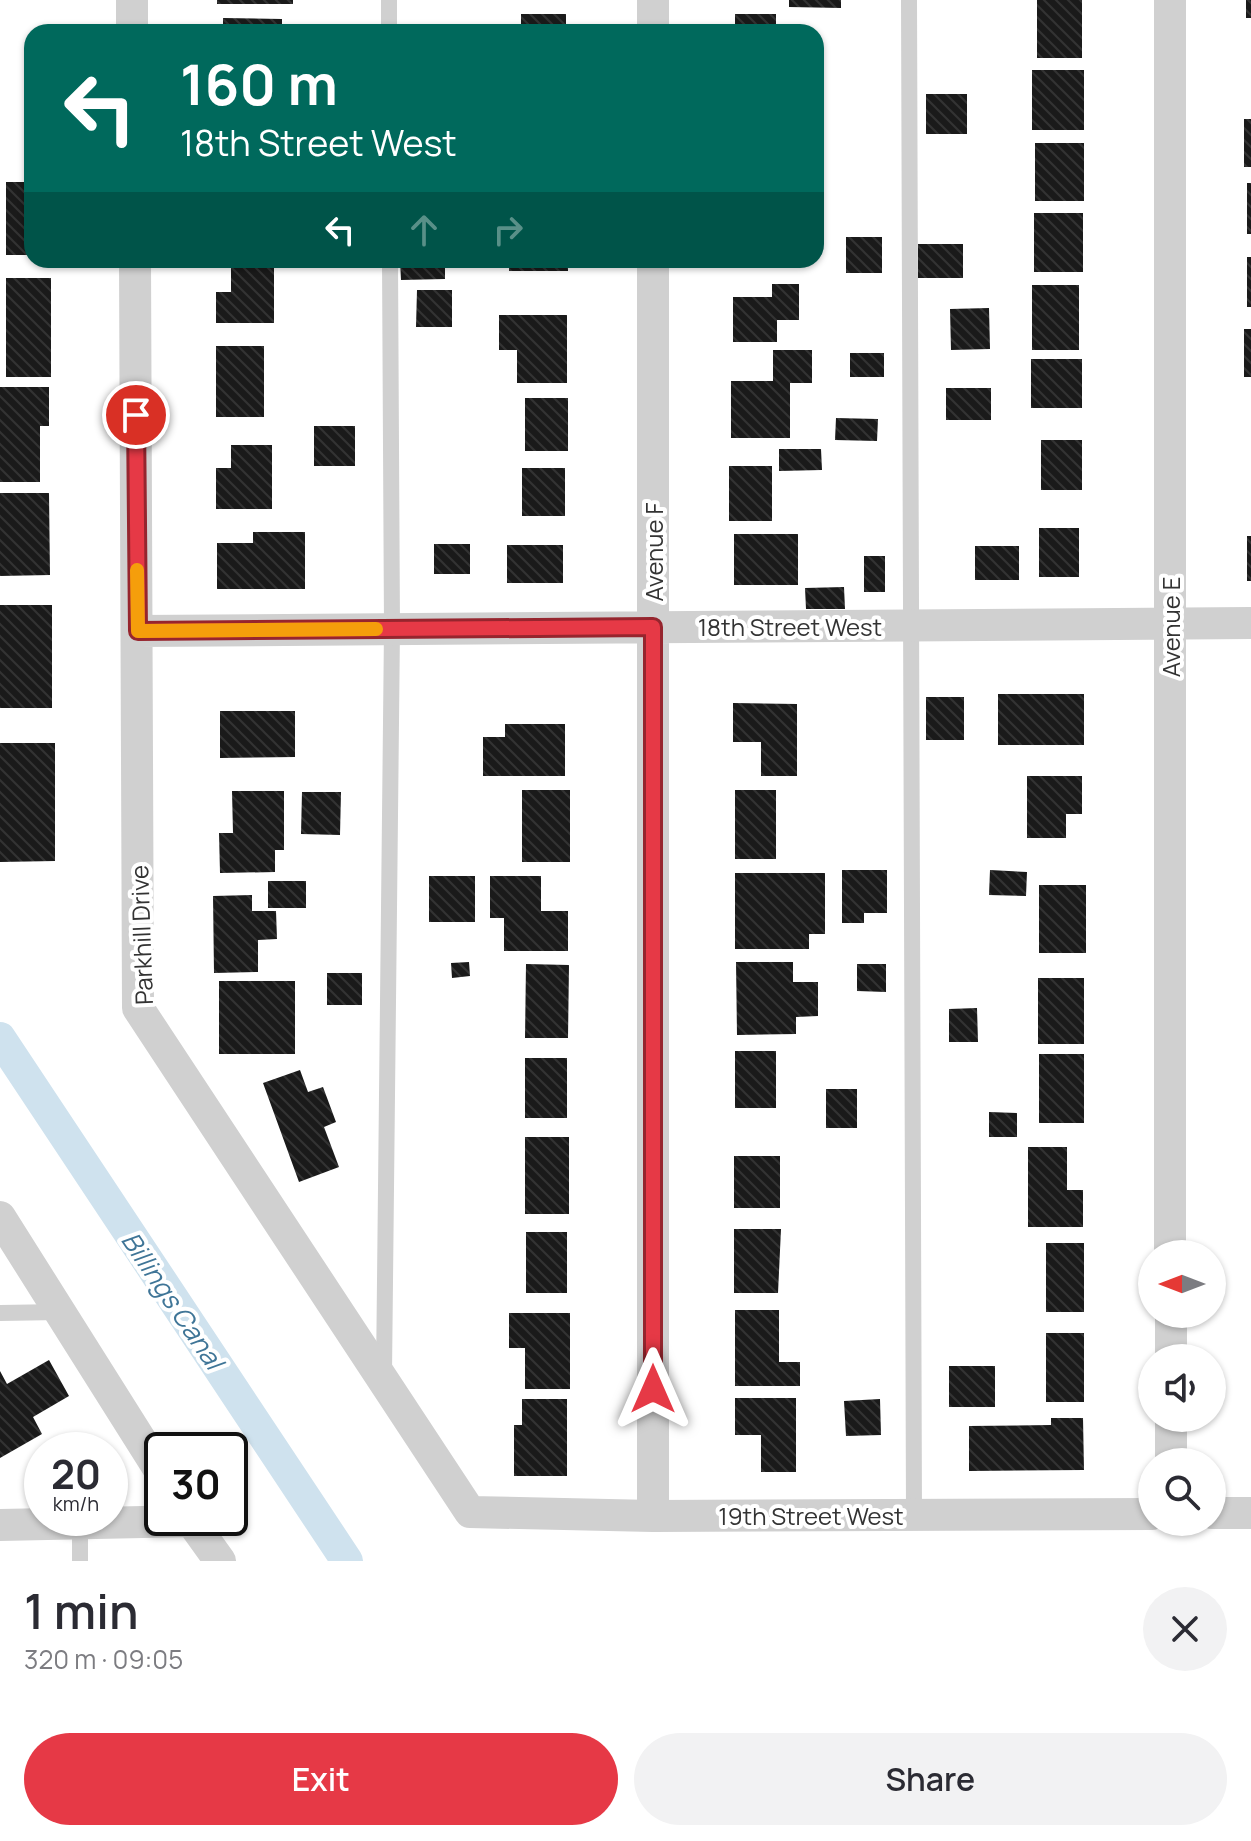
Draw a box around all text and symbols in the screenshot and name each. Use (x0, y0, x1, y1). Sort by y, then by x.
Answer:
text: 160 m (180, 45, 338, 122)
icon: left (48, 56, 152, 160)
text: 18th Street West (180, 118, 457, 167)
icon: left (318, 208, 362, 252)
icon: ahead (402, 208, 446, 252)
icon: right (486, 208, 530, 252)
pin (102, 381, 170, 449)
icon: arrive (114, 393, 158, 437)
street label: Avenue F (637, 502, 670, 602)
street label: Avenue E (1154, 577, 1187, 677)
street label: 18th Street West (698, 610, 882, 643)
street label: Parkhill Drive (122, 865, 160, 1005)
water label: Billings Canal (114, 1224, 234, 1378)
north arrow (1138, 1240, 1226, 1328)
map controls (1138, 1240, 1226, 1536)
button: sound (1138, 1344, 1226, 1432)
position arrow (611, 1347, 695, 1431)
speed limit sign: 30 (144, 1432, 248, 1536)
text: 20 (51, 1446, 101, 1501)
button: search (1138, 1448, 1226, 1536)
text: km/h (53, 1490, 99, 1517)
street label: 19th Street West (718, 1499, 904, 1532)
text: 1 min (24, 1578, 138, 1643)
button: close (1143, 1587, 1227, 1671)
text: 320 m · 09:05 (24, 1641, 183, 1677)
button: Exit (24, 1733, 618, 1825)
button: Share (634, 1733, 1227, 1825)

